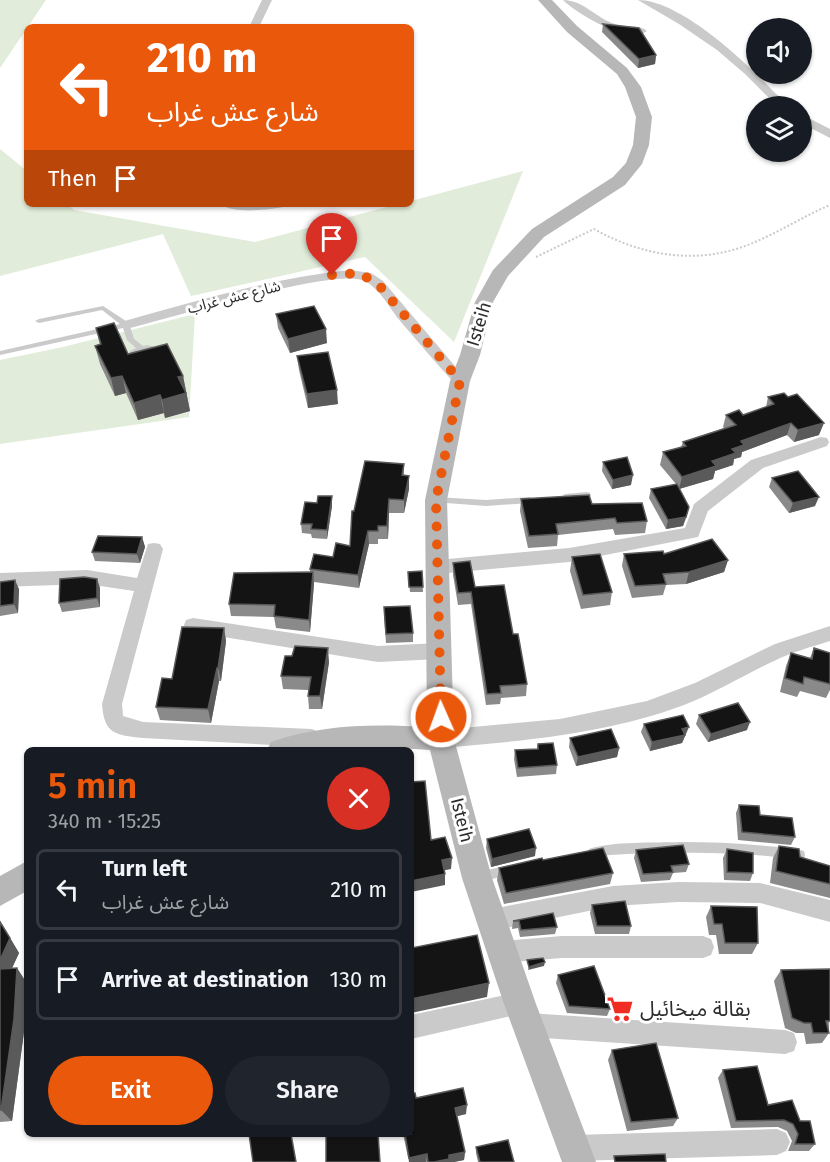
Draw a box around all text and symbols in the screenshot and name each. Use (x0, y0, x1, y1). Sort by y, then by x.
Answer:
map controls (746, 18, 812, 162)
button: sound (746, 18, 812, 84)
text: 210 m (147, 33, 257, 83)
icon: left (48, 48, 126, 126)
text: شارع عش غراب (147, 96, 319, 128)
button: layers (746, 96, 812, 162)
icon: arrive (109, 162, 142, 195)
text: Then (48, 165, 97, 192)
pin (306, 213, 357, 275)
icon: arrive (315, 222, 348, 255)
street label: شارع عش غراب (186, 277, 283, 320)
street label: Isteih (462, 299, 496, 349)
position arrow (409, 685, 473, 749)
text: 5 min (48, 764, 137, 808)
button: close (327, 767, 390, 830)
street label: Isteih (446, 795, 478, 845)
text: 340 m · 15:25 (48, 809, 161, 833)
text: Turn left (102, 855, 187, 882)
icon: left (51, 873, 84, 906)
text: 210 m (330, 876, 387, 903)
text: شارع عش غراب (102, 890, 229, 914)
icon: arrive (51, 963, 84, 996)
text: Arrive at destination (102, 966, 309, 993)
text: 130 m (330, 966, 387, 993)
supermarket icon: بقالة ميخائيل (605, 994, 635, 1024)
place label: بقالة ميخائيل (640, 996, 751, 1022)
button: Exit (48, 1056, 213, 1125)
button: Share (225, 1056, 390, 1125)

